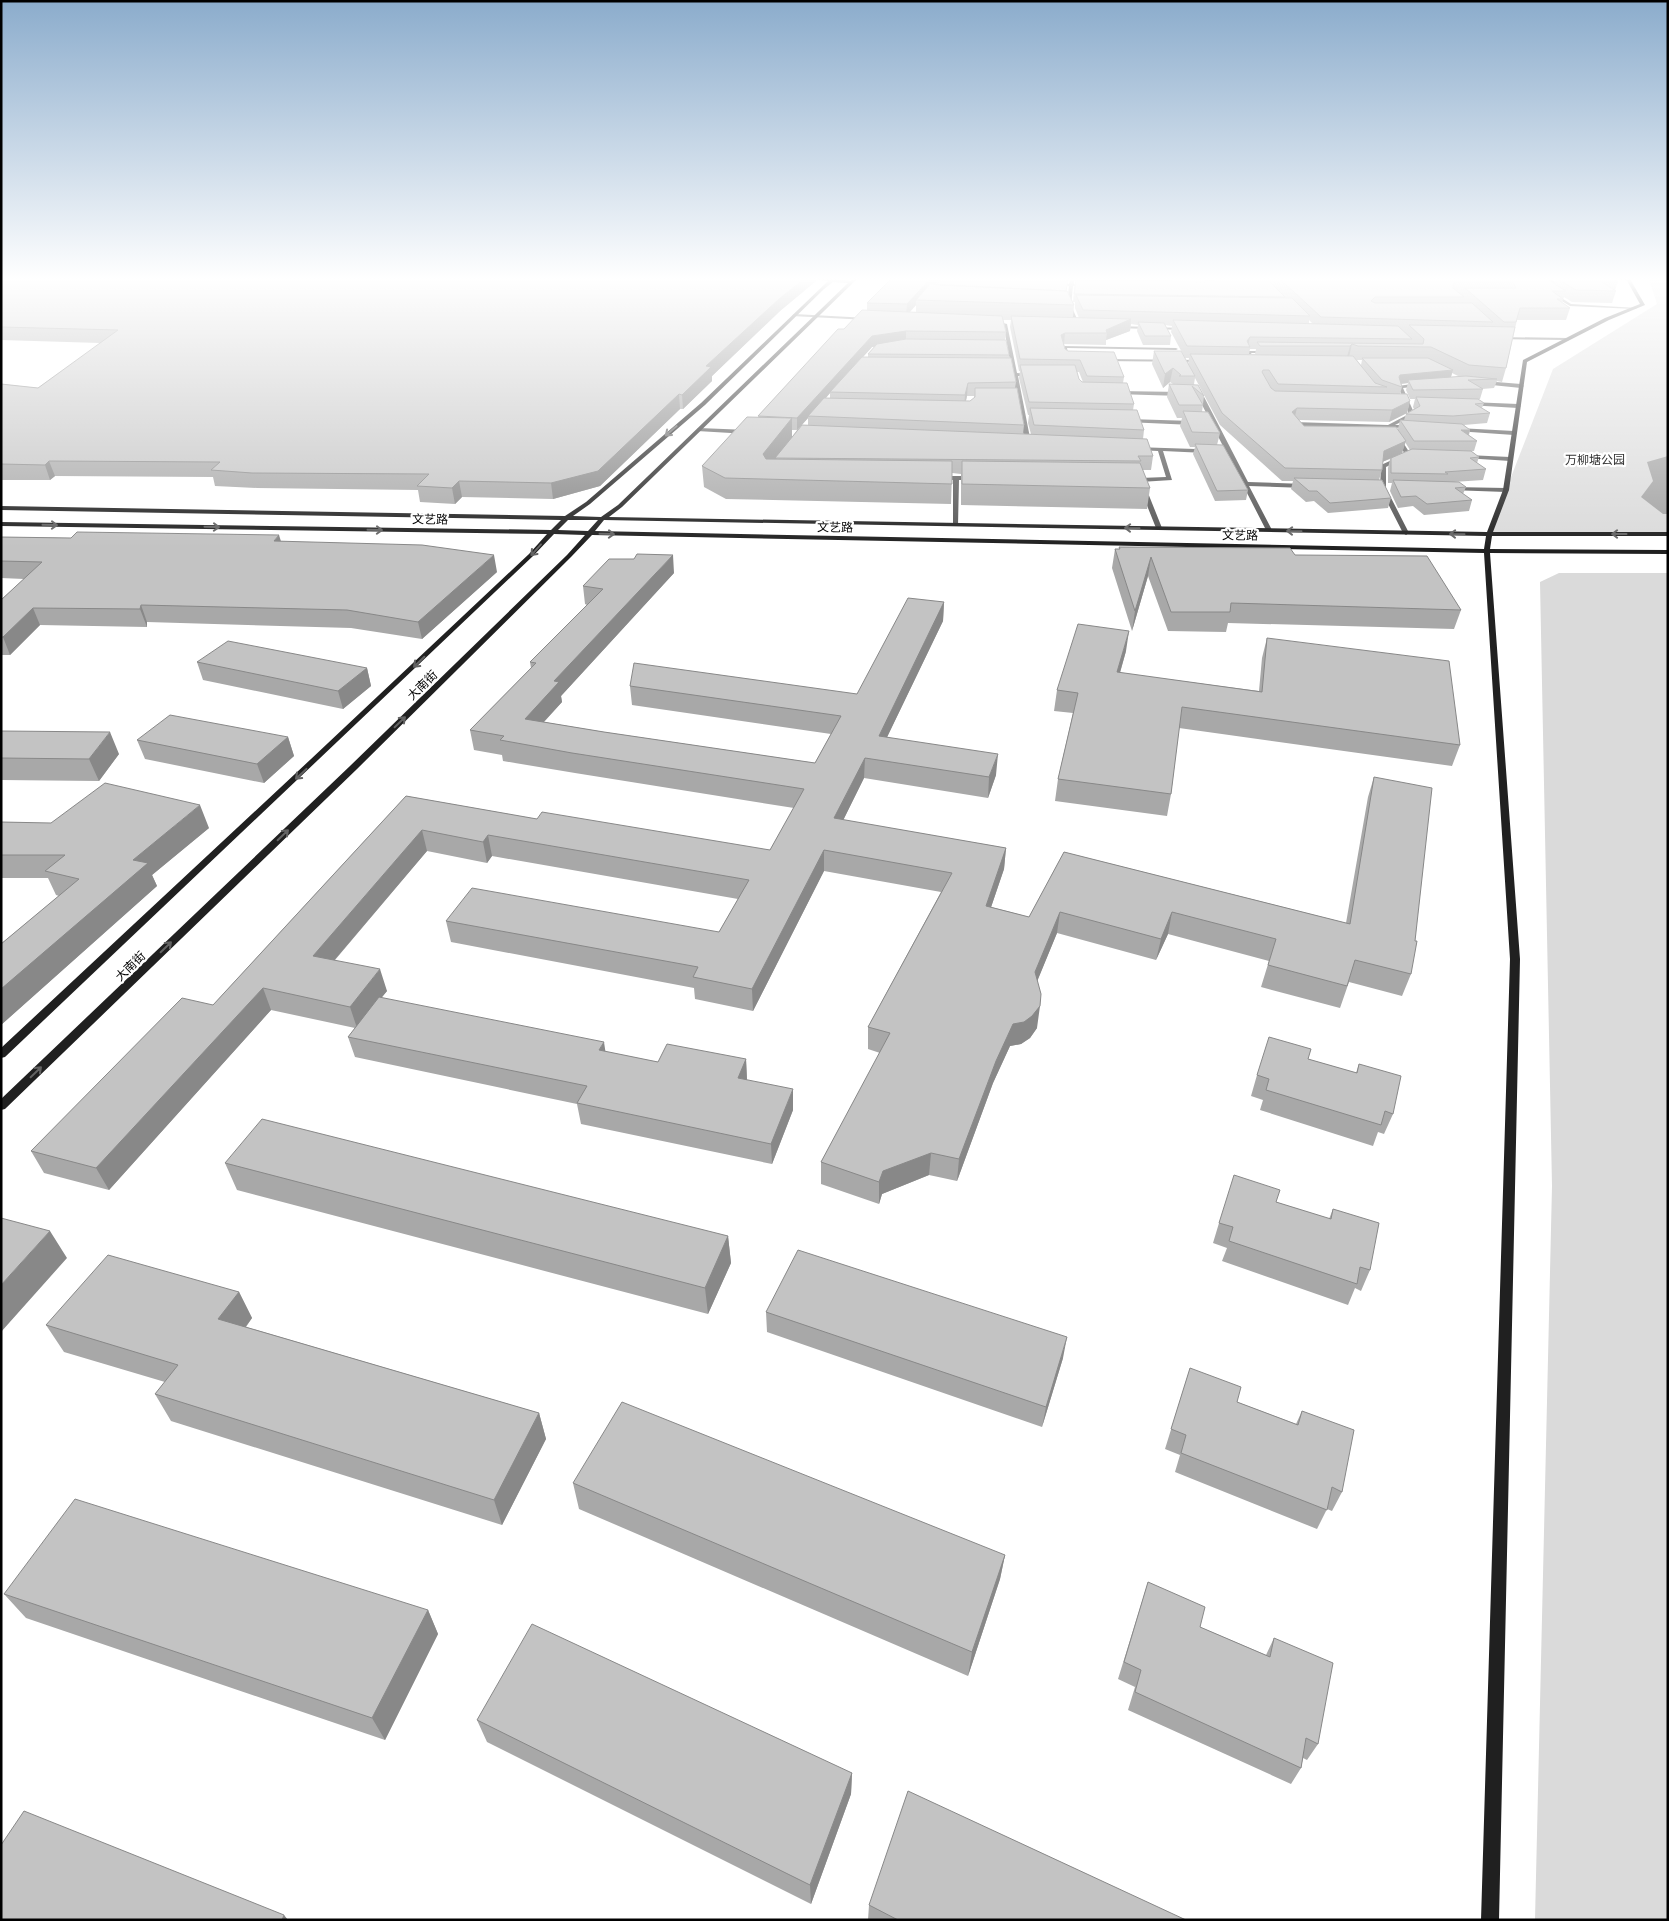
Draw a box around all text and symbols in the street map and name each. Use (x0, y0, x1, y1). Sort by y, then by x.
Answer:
one-way arrow (664, 426, 677, 437)
park label: 万柳塘公园 (1565, 452, 1625, 467)
street label: 文艺路 (412, 511, 448, 527)
street label: 文艺路 (817, 519, 853, 535)
one-way arrow (42, 520, 58, 529)
one-way arrow (204, 522, 220, 532)
one-way arrow (1124, 523, 1140, 532)
one-way arrow (367, 525, 383, 534)
one-way arrow (1286, 526, 1302, 536)
street label: 文艺路 (1222, 527, 1258, 543)
one-way arrow (599, 529, 615, 538)
one-way arrow (1449, 529, 1465, 538)
one-way arrow (1611, 529, 1628, 539)
one-way arrow (530, 543, 542, 556)
one-way arrow (412, 656, 425, 668)
street label: 大南街 (404, 667, 440, 703)
one-way arrow (394, 715, 406, 728)
one-way arrow (294, 768, 307, 780)
one-way arrow (277, 829, 290, 841)
one-way arrow (160, 941, 173, 953)
street label: 大南街 (112, 948, 148, 984)
one-way arrow (30, 1066, 43, 1078)

